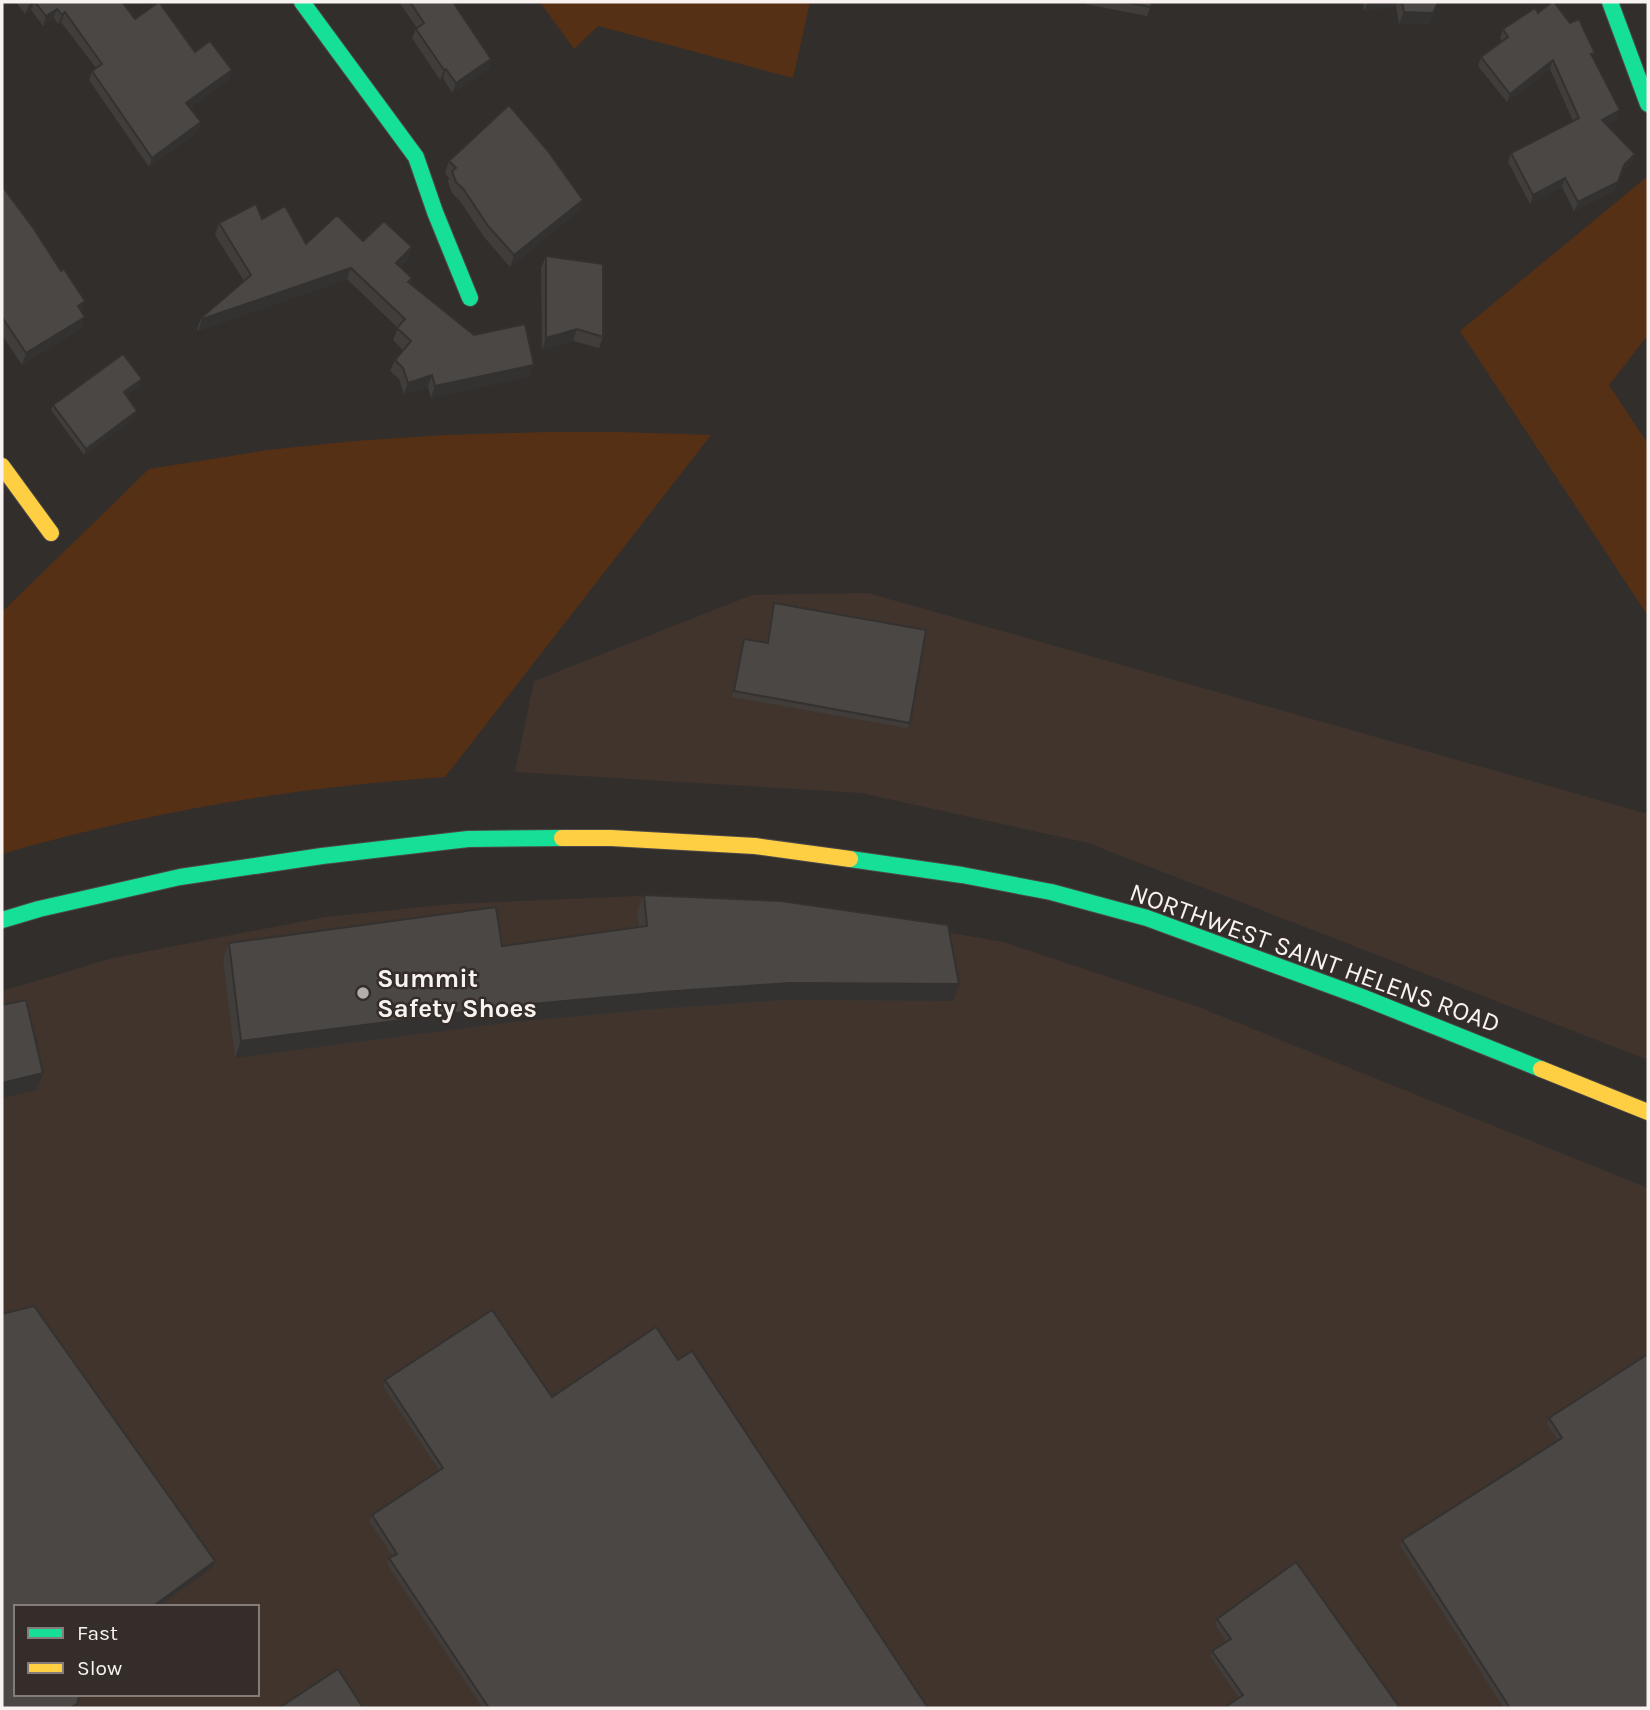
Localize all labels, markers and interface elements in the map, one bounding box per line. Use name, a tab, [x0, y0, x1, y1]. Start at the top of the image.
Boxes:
street label: NORTHWEST SAINT HELENS ROAD	[1126, 876, 1504, 1040]
place label: Summit Safety Shoes	[377, 963, 537, 1024]
marker: Summit Safety Shoes	[355, 985, 371, 1001]
legend	[14, 1605, 259, 1696]
text: Fast	[77, 1621, 118, 1645]
text: Slow	[77, 1656, 122, 1680]

